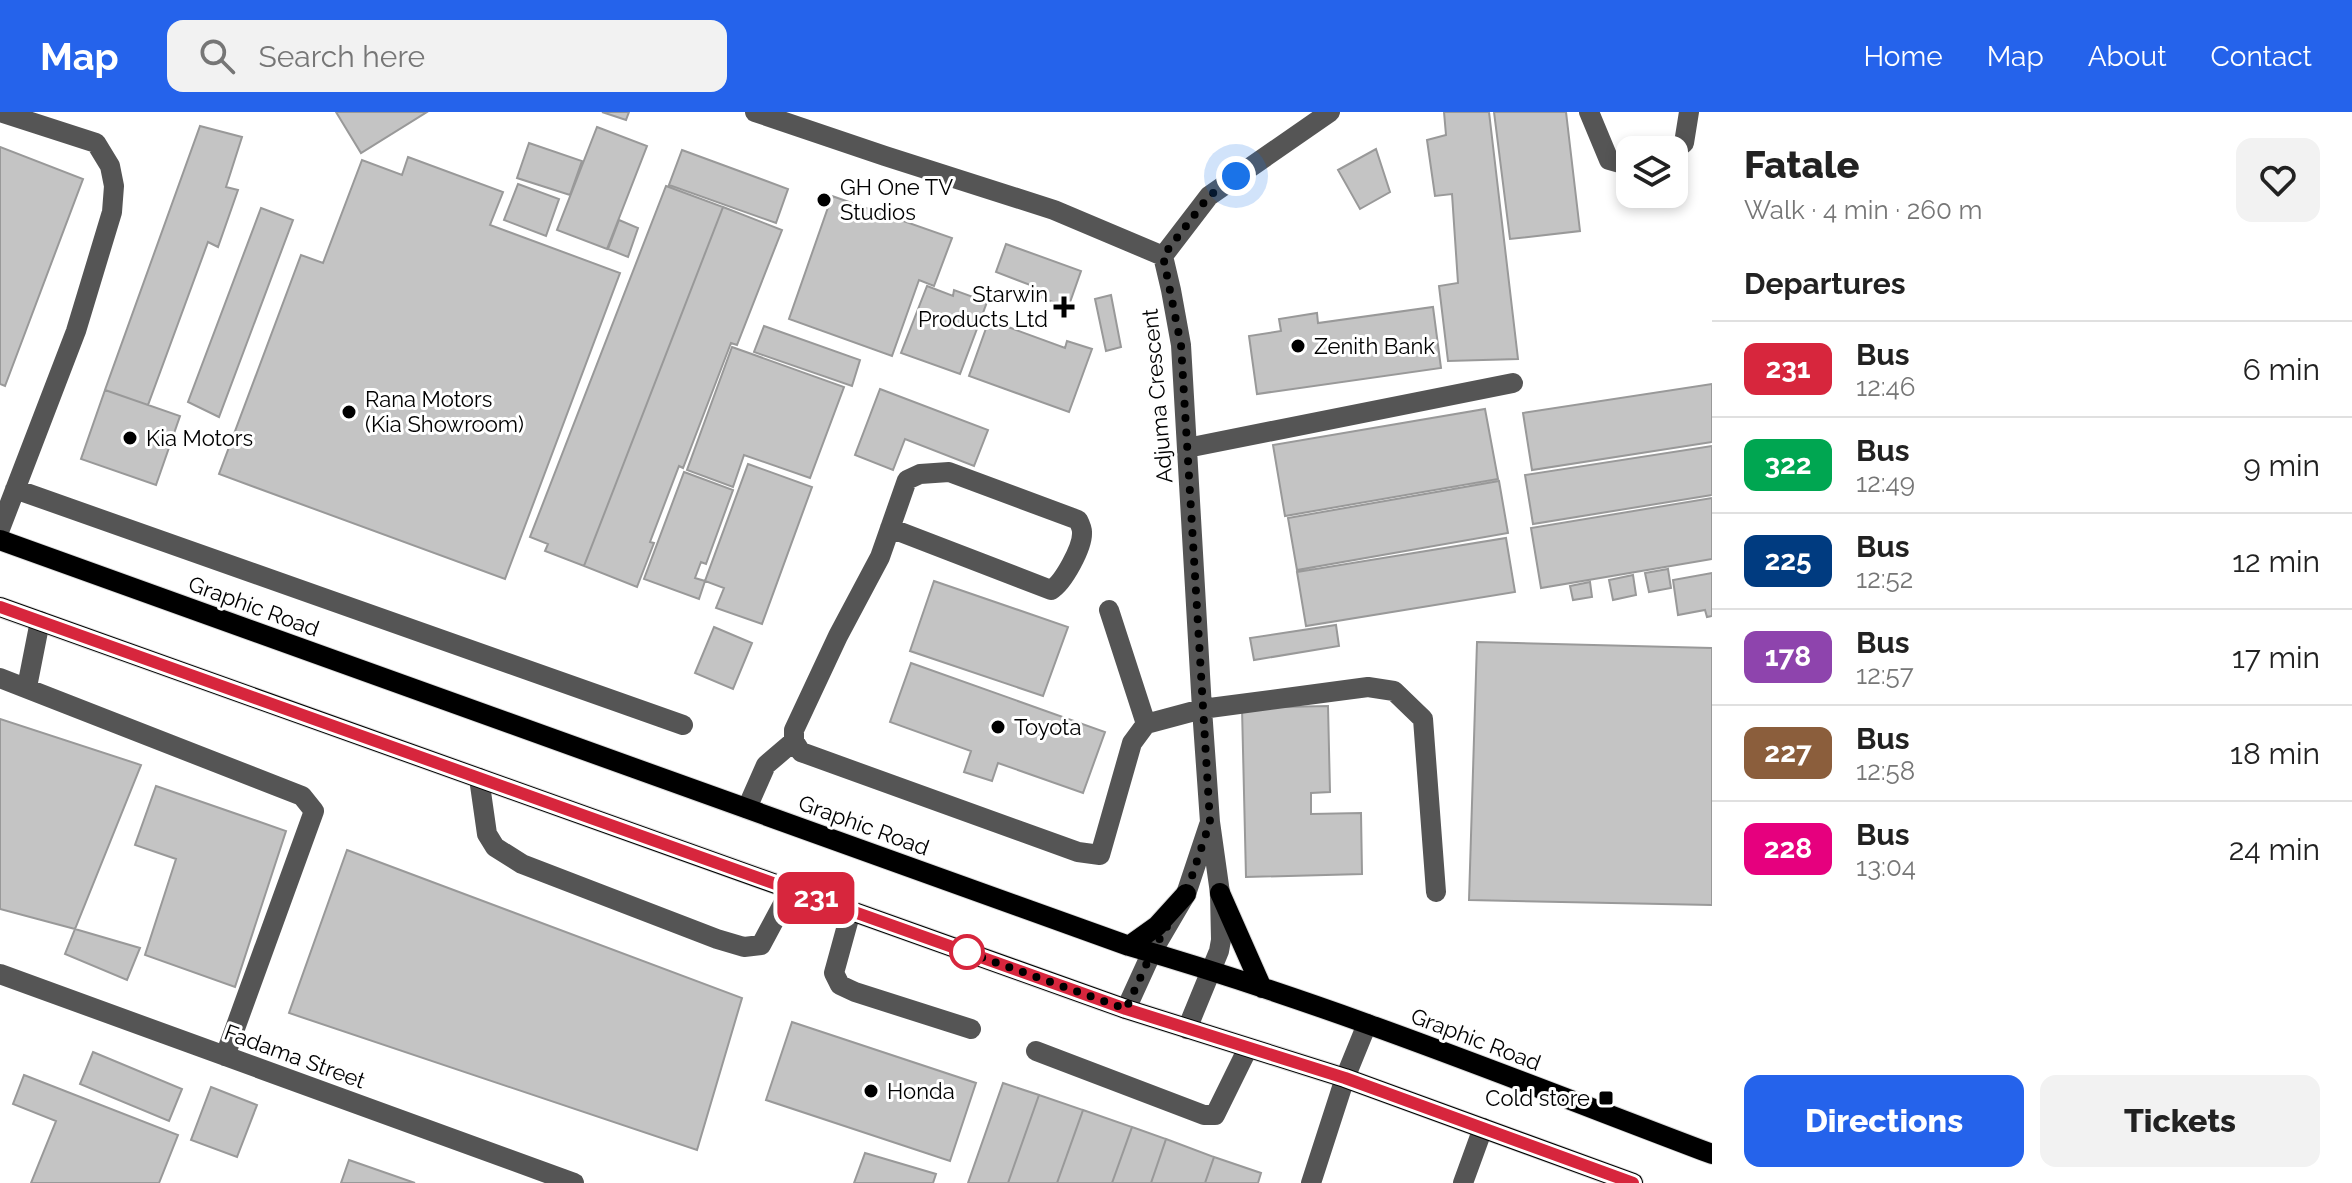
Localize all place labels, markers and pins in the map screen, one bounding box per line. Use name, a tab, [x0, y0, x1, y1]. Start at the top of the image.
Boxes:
place label: GH One TV Studios	[840, 174, 953, 225]
marker: GH One TV Studios	[815, 191, 833, 209]
place label: Starwin Products Ltd	[918, 281, 1048, 332]
marker: Starwin Products Ltd	[1055, 298, 1073, 316]
place label: Zenith Bank	[1314, 333, 1435, 359]
marker: Zenith Bank	[1289, 337, 1307, 355]
place label: Rana Motors (Kia Showroom)	[365, 386, 524, 437]
marker: Rana Motors (Kia Showroom)	[340, 403, 358, 421]
place label: Kia Motors	[146, 425, 253, 451]
marker: Kia Motors	[121, 429, 139, 447]
place label: Toyota	[1014, 714, 1081, 740]
marker: Toyota	[989, 718, 1007, 736]
unlabelled marker	[950, 935, 984, 969]
place label: Honda	[887, 1078, 955, 1104]
marker: Honda	[862, 1082, 880, 1100]
place label: Cold store	[1485, 1085, 1590, 1111]
marker: Cold store	[1597, 1089, 1615, 1107]

